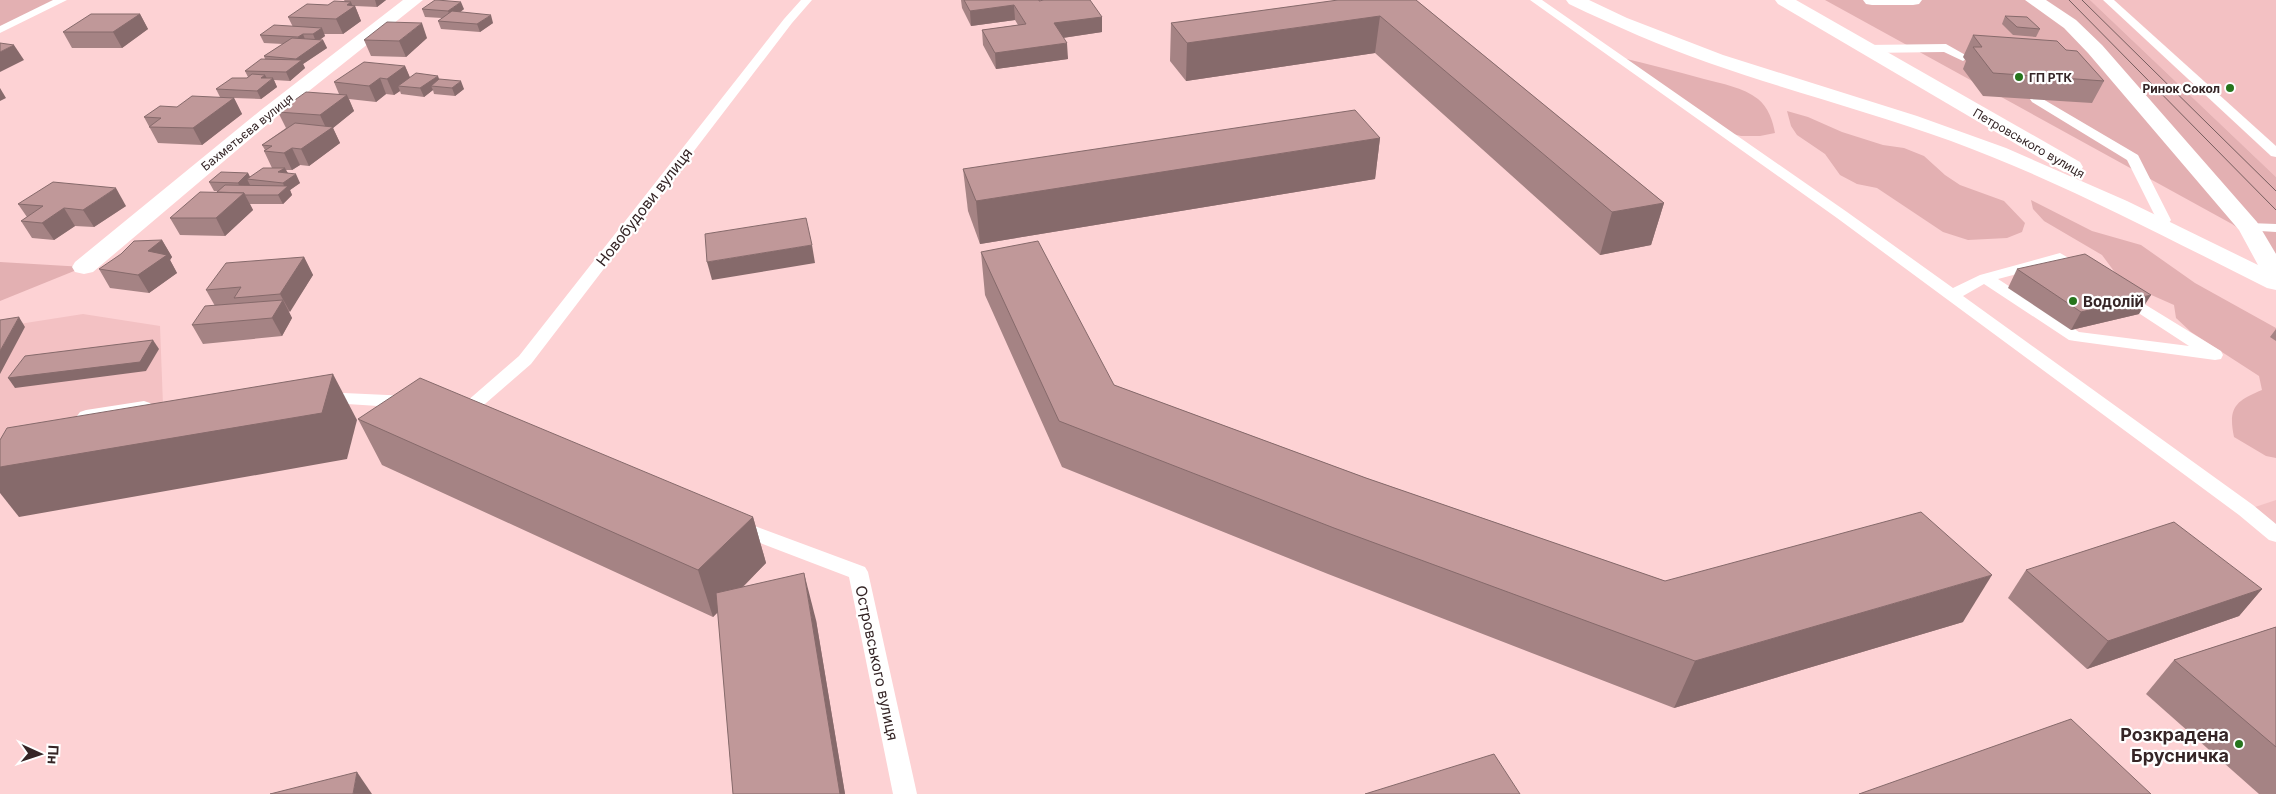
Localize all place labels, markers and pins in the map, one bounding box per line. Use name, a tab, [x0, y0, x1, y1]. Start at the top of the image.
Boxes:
place label: ГП РТК	[2029, 70, 2073, 85]
marker: ГП РТК	[2013, 71, 2025, 83]
place label: Ринок Сокол	[2143, 81, 2220, 96]
marker: Ринок Сокол	[2224, 82, 2236, 94]
place label: Водолій	[2083, 292, 2144, 311]
marker: Водолій	[2067, 295, 2079, 307]
place label: Розкрадена Брусничка	[2120, 724, 2229, 766]
marker: Розкрадена Брусничка	[2233, 738, 2245, 750]

